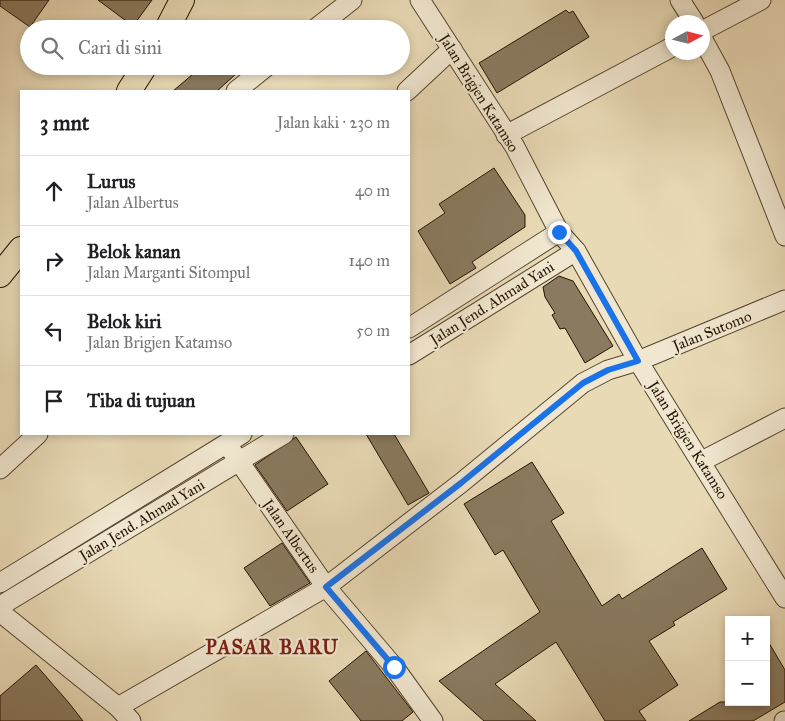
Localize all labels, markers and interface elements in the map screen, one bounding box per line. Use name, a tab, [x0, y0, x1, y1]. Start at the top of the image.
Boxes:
north arrow	[665, 15, 710, 60]
search box	[20, 20, 410, 75]
street label: Jalan Brigjen Katamso	[433, 29, 523, 156]
icon: search	[38, 34, 66, 62]
text: Cari di sini	[78, 36, 162, 59]
text: 3 mnt	[40, 110, 89, 136]
text: Jalan kaki · 230 m	[277, 113, 390, 132]
text: Lurus	[87, 170, 135, 193]
icon: ahead	[40, 177, 68, 205]
text: 40 m	[355, 181, 390, 200]
text: Jalan Albertus	[87, 193, 179, 212]
route end	[548, 221, 571, 244]
text: Belok kanan	[87, 240, 181, 263]
icon: right	[40, 247, 68, 275]
text: 140 m	[349, 251, 390, 270]
street label: Jalan Jend. Ahmad Yani	[425, 257, 558, 350]
text: Jalan Marganti Sitompul	[87, 263, 250, 282]
street label: Jalan Sutomo	[668, 307, 755, 357]
text: Belok kiri	[87, 310, 161, 333]
icon: left	[40, 317, 68, 345]
text: 50 m	[356, 321, 390, 340]
text: Jalan Brigjen Katamso	[87, 333, 232, 352]
street label: Jalan Brigjen Katamso	[642, 376, 732, 503]
icon: arrive	[40, 387, 68, 415]
text: Tiba di tujuan	[87, 389, 195, 412]
street label: Jalan Jend. Ahmad Yani	[74, 475, 208, 566]
street label: Jalan Albertus	[257, 494, 323, 577]
map controls	[725, 616, 770, 706]
button: +	[725, 616, 770, 661]
district label: PASAR BARU	[205, 635, 339, 659]
route start	[383, 656, 406, 679]
button: −	[725, 661, 770, 706]

